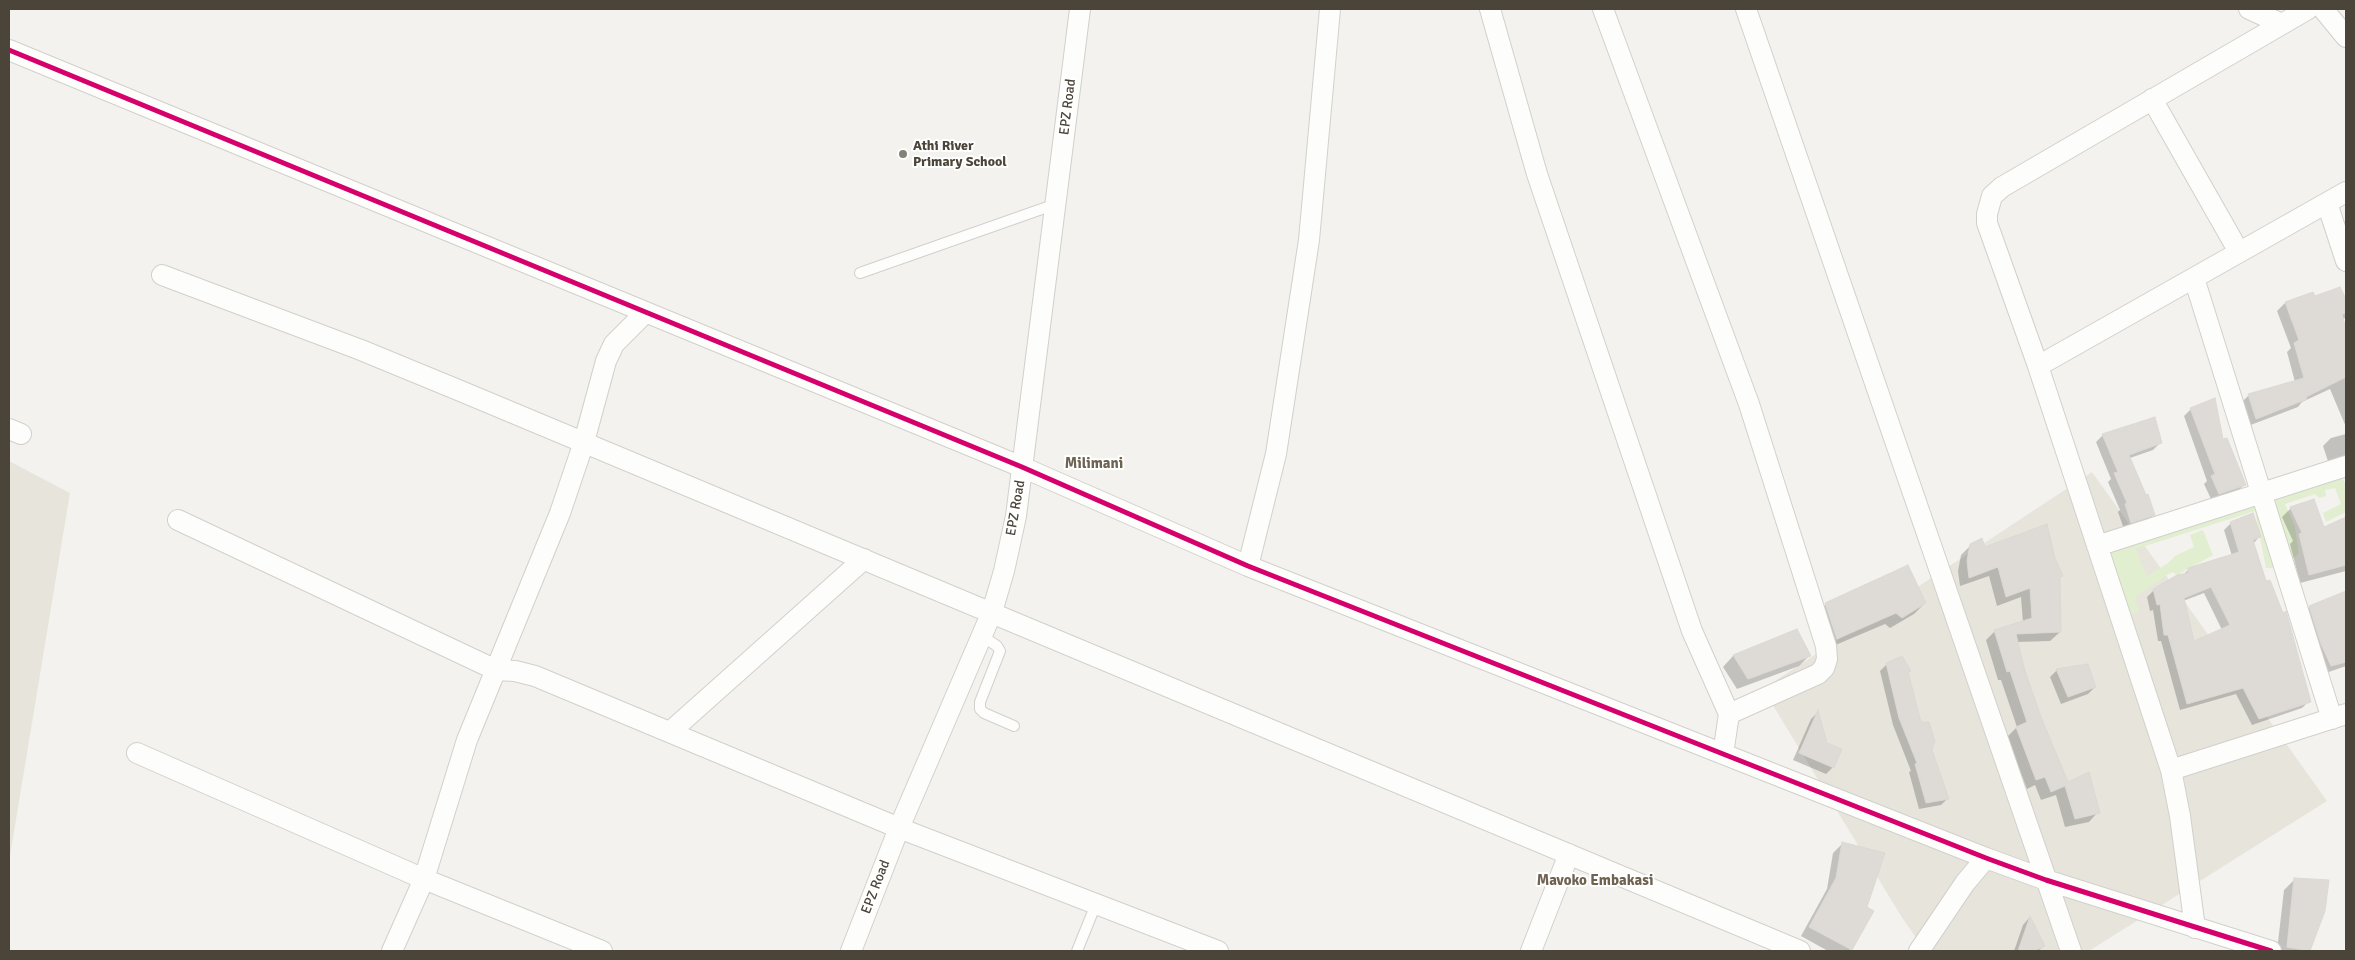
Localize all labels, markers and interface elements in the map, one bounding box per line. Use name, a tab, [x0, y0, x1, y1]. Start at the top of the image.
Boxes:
street label: EPZ Road	[1056, 78, 1080, 136]
place label: Athi River Primary School	[913, 138, 1007, 170]
marker: Athi River Primary School	[897, 148, 909, 160]
district label: Milimani	[1065, 455, 1123, 473]
street label: EPZ Road	[1003, 479, 1029, 537]
street label: EPZ Road	[858, 858, 894, 916]
district label: Mavoko Embakasi	[1537, 872, 1653, 890]

